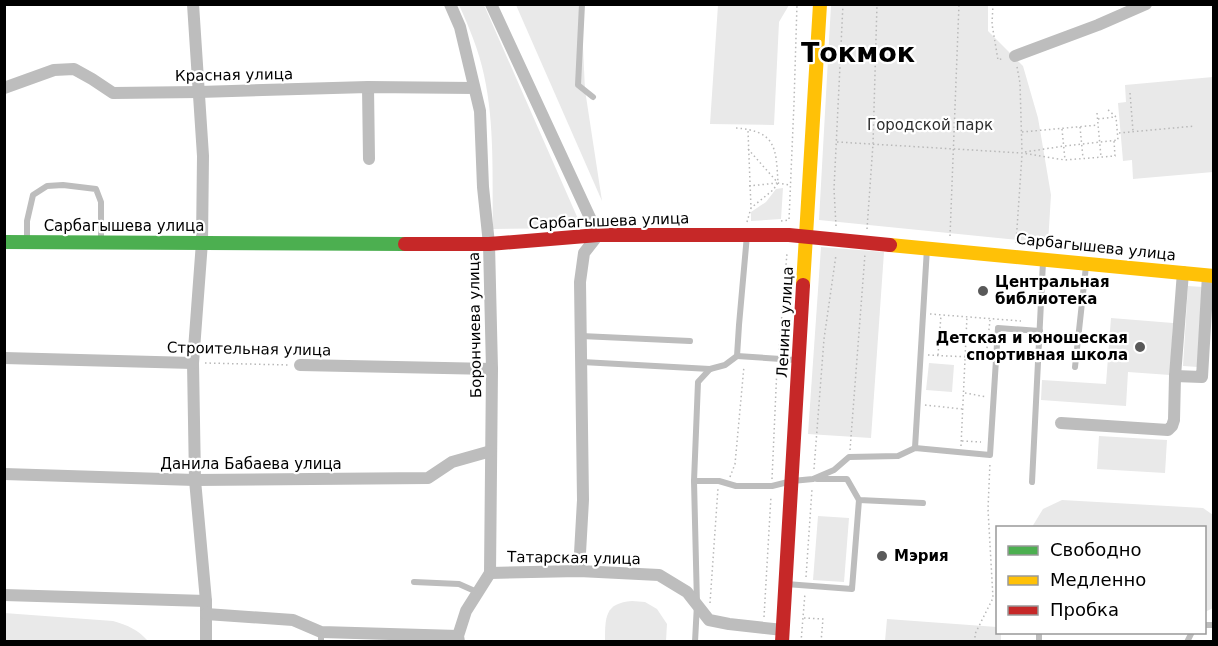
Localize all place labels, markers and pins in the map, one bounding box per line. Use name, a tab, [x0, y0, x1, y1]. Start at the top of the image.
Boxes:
place label: Центральная библиотека	[995, 273, 1110, 308]
marker: Центральная библиотека	[976, 284, 990, 298]
place label: Детская и юношеская спортивная школа	[936, 329, 1128, 364]
marker: Детская и юношеская спортивная школа	[1133, 340, 1147, 354]
place label: Мэрия	[894, 547, 949, 565]
marker: Мэрия	[875, 549, 889, 563]

